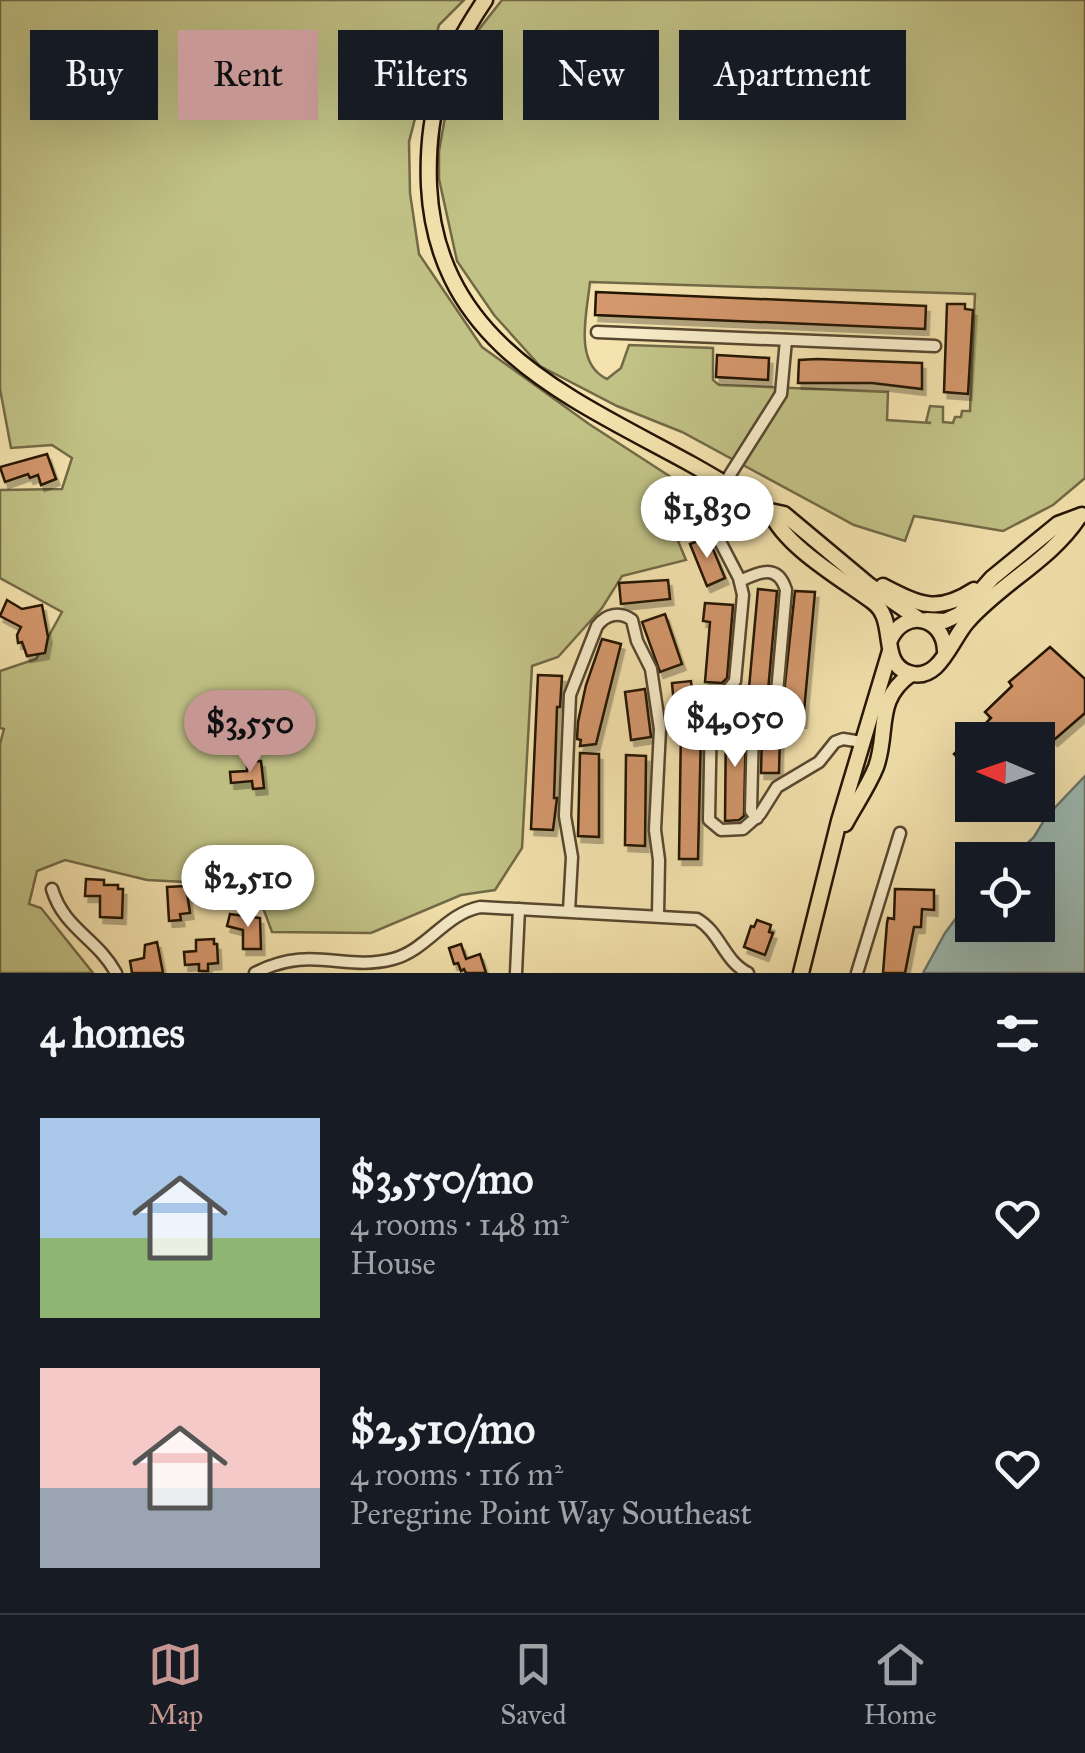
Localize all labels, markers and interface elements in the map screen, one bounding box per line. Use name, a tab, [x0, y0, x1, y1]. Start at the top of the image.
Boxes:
chip: Buy	[30, 30, 158, 120]
chip: Rent	[178, 30, 318, 120]
chip: Filters	[338, 30, 503, 120]
chip: New	[523, 30, 659, 120]
chip: Apartment	[679, 30, 906, 120]
pin: $1,830	[626, 476, 788, 561]
text: $1,830	[663, 489, 751, 528]
pin: $4,050	[654, 685, 816, 770]
pin: $3,550	[169, 690, 331, 775]
text: $4,050	[686, 698, 784, 737]
text: $3,550	[206, 703, 294, 742]
north arrow	[955, 722, 1055, 822]
map controls	[955, 722, 1055, 942]
button: locate	[955, 842, 1055, 942]
pin: $2,510	[167, 845, 329, 930]
text: $2,510	[203, 858, 293, 897]
icon: filters	[990, 1006, 1045, 1061]
text: 4 homes	[40, 1007, 185, 1059]
text: $3,550/mo	[350, 1153, 534, 1205]
icon: home	[120, 1158, 240, 1278]
icon: heart	[990, 1191, 1045, 1246]
text: 4 rooms · 148 m²	[350, 1205, 569, 1244]
text: House	[350, 1244, 436, 1283]
text: $2,510/mo	[350, 1403, 535, 1455]
icon: home	[120, 1408, 240, 1528]
icon: heart	[990, 1441, 1045, 1496]
text: 4 rooms · 116 m²	[350, 1455, 563, 1494]
text: Peregrine Point Way Southeast	[350, 1494, 752, 1533]
tab: Map	[148, 1637, 203, 1732]
tab: Saved	[500, 1637, 567, 1732]
tab: Home	[863, 1637, 937, 1732]

